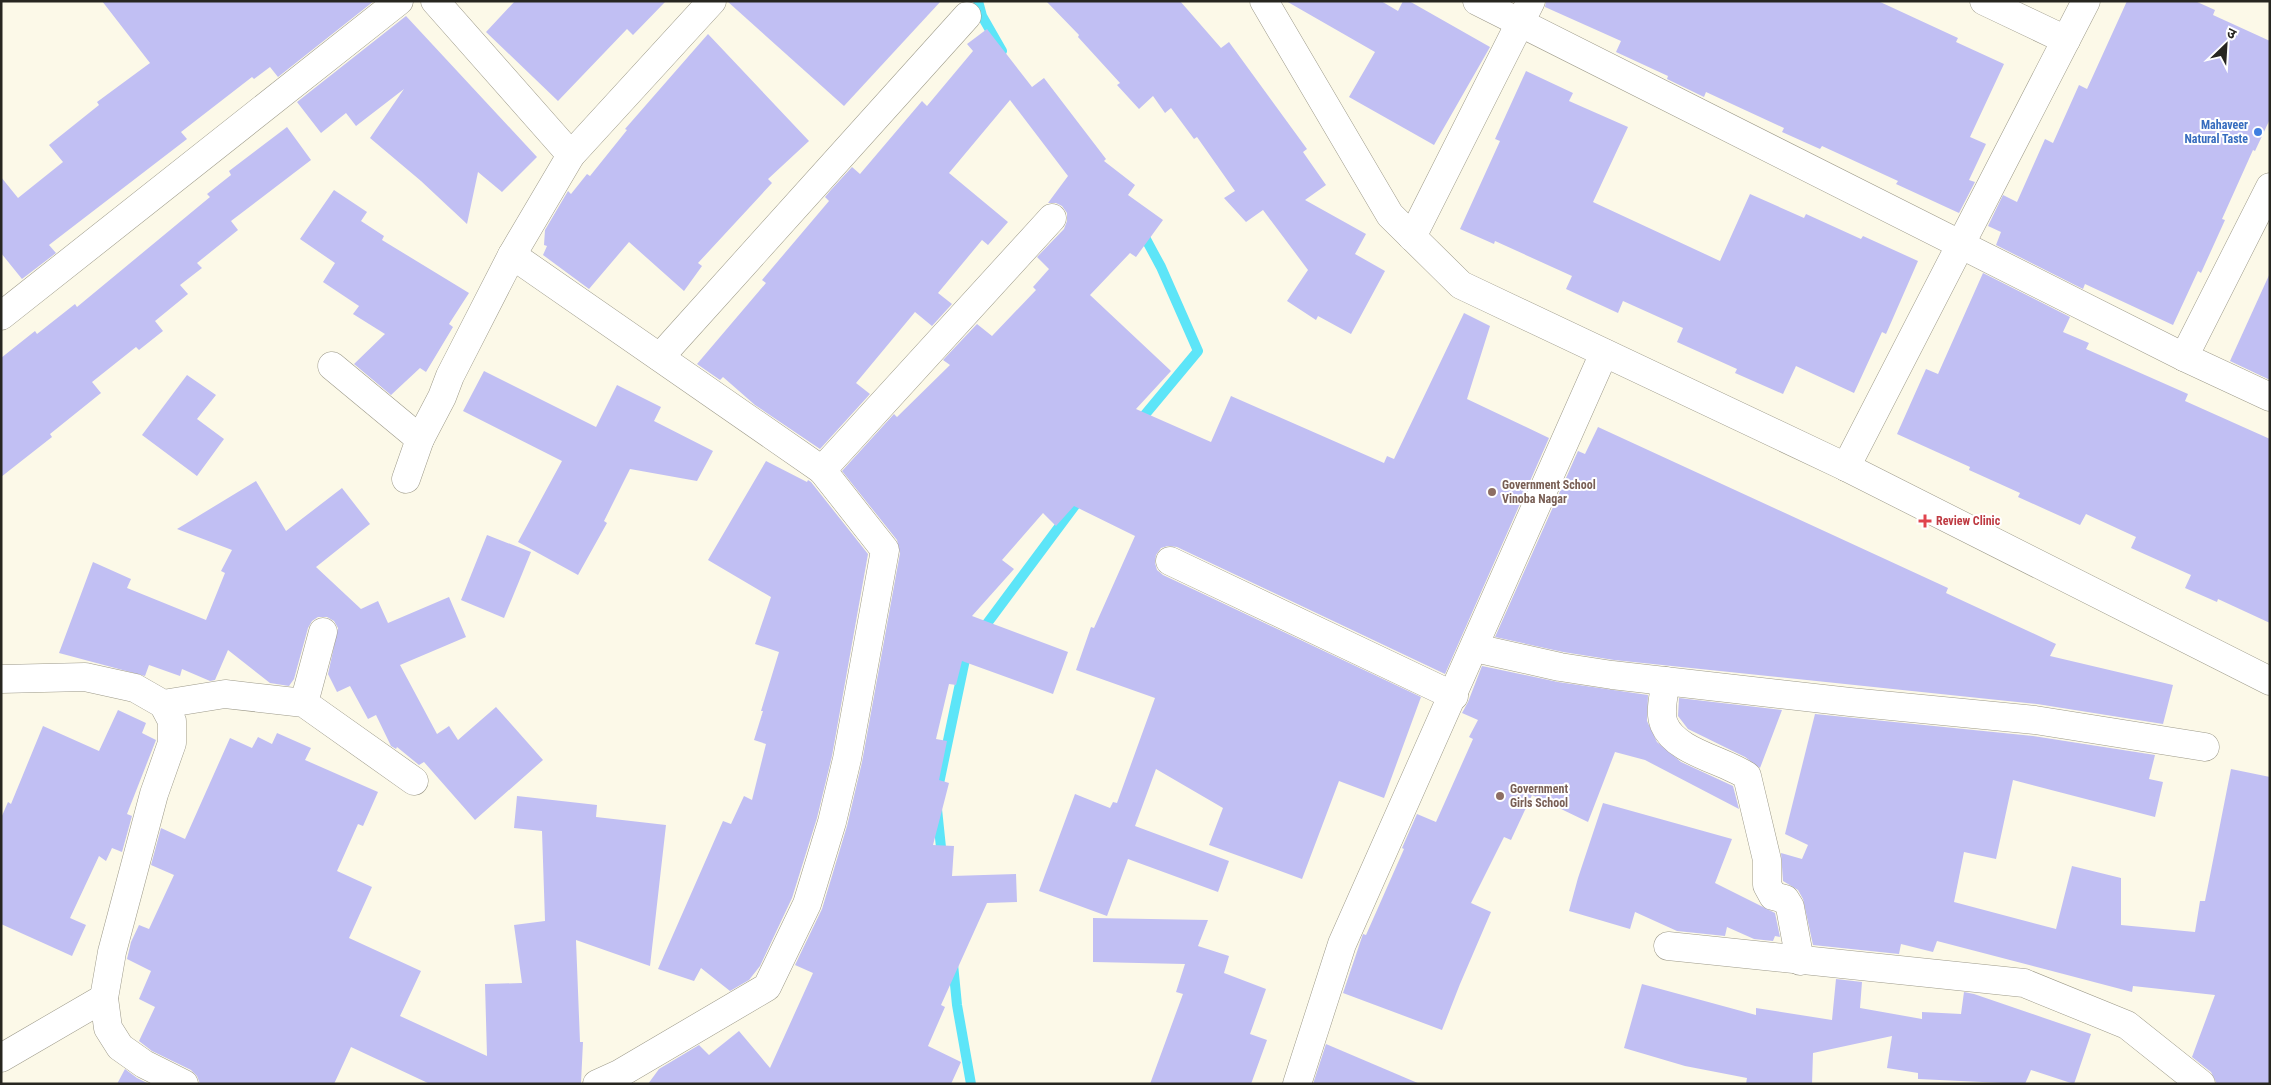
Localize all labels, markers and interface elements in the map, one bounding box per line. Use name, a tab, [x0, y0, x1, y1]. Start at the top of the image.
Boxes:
north arrow	[2201, 20, 2251, 70]
text: उ	[2224, 24, 2239, 43]
place label: Mahaveer Natural Taste	[2184, 118, 2248, 146]
marker: Mahaveer Natural Taste	[2252, 126, 2264, 138]
place label: Government School Vinoba Nagar	[1502, 478, 1596, 506]
marker: Government School Vinoba Nagar	[1486, 486, 1498, 498]
marker: Review Clinic	[1918, 514, 1932, 528]
place label: Review Clinic	[1936, 514, 2001, 528]
place label: Government Girls School	[1510, 782, 1568, 810]
marker: Government Girls School	[1494, 790, 1506, 802]

